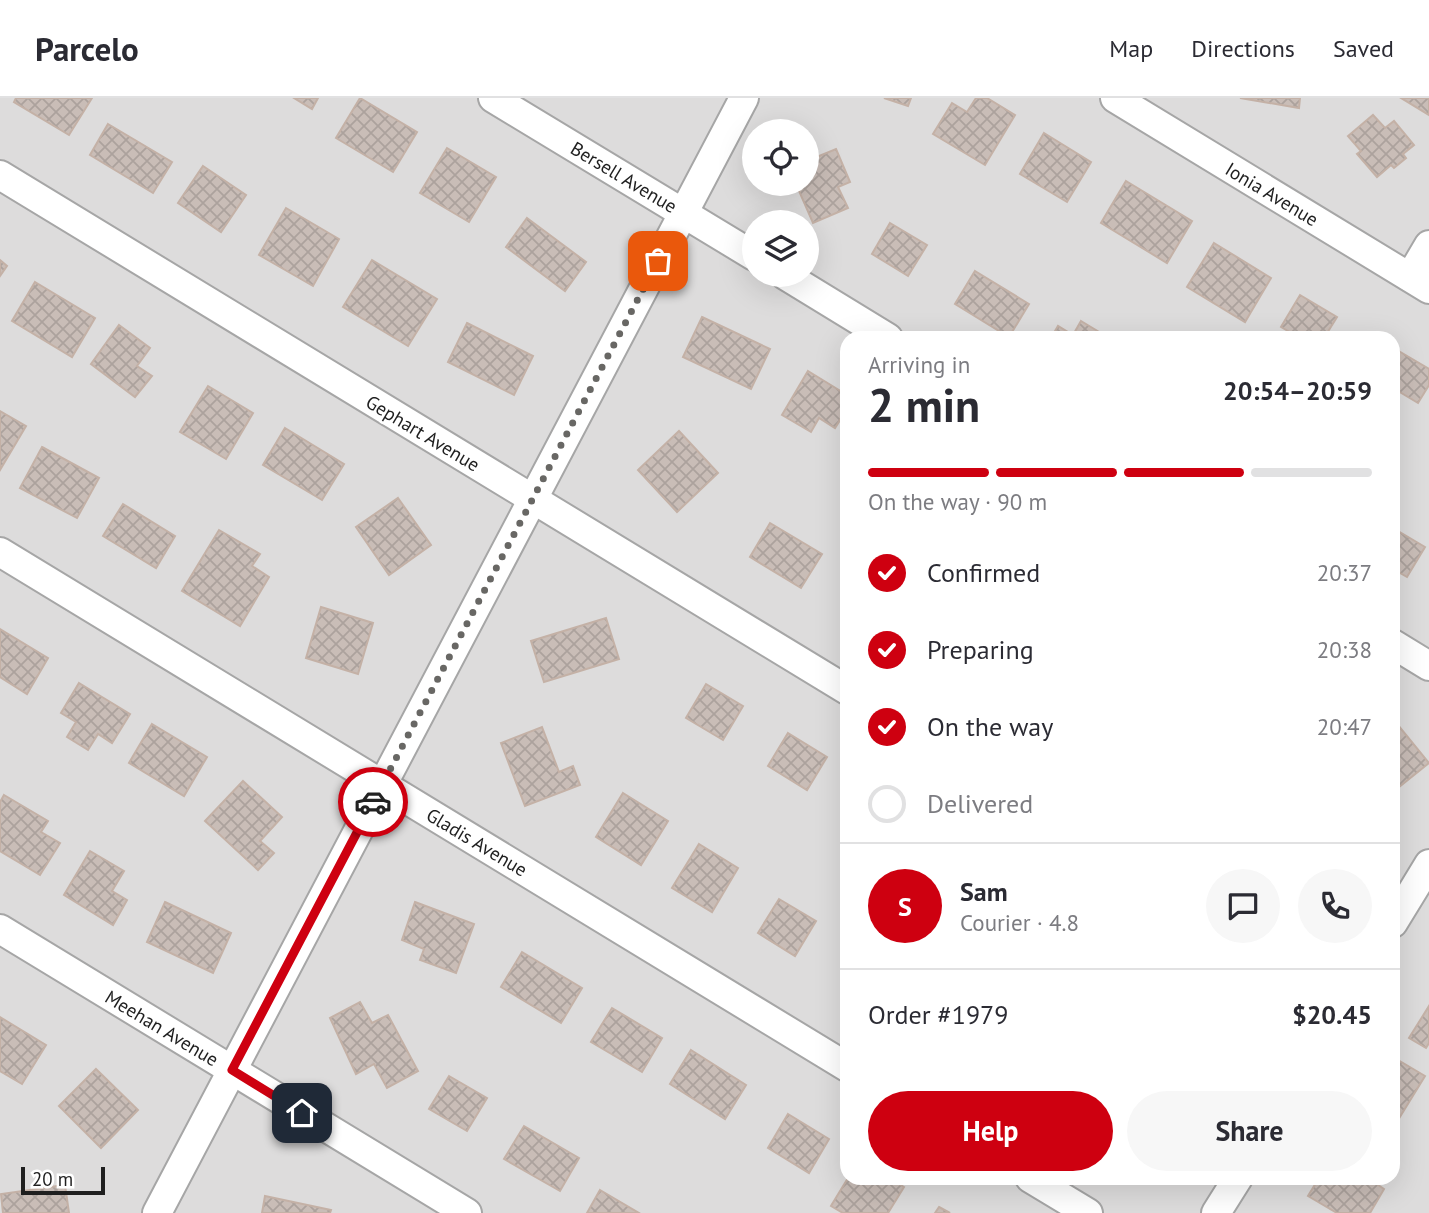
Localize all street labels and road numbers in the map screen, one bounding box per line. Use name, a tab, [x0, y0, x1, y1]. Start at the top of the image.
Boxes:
street label: Bersell Avenue	[566, 136, 682, 218]
street label: Ionia Avenue	[1221, 157, 1323, 231]
street label: Gephart Avenue	[362, 390, 484, 476]
street label: Gladis Avenue	[422, 802, 532, 882]
street label: Meehan Avenue	[101, 985, 223, 1071]

